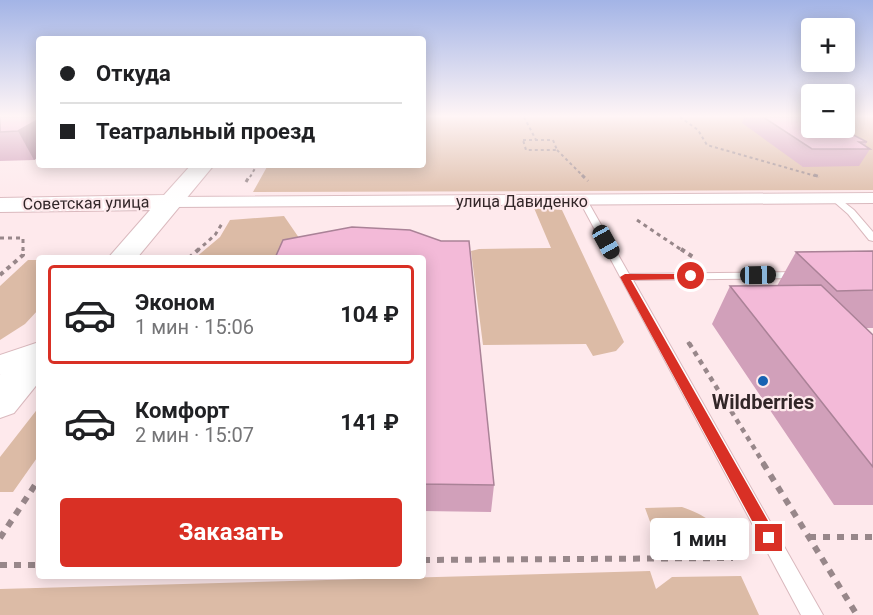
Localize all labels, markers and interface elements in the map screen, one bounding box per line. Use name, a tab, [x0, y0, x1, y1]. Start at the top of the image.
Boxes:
map controls	[801, 18, 855, 138]
button: +	[801, 18, 855, 72]
text: Откуда	[96, 61, 171, 86]
button: −	[801, 84, 855, 138]
text: Театральный проезд	[96, 119, 315, 144]
street label: Советская улица	[23, 192, 149, 214]
street label: улица Давиденко	[456, 192, 588, 211]
car	[589, 222, 623, 262]
route start	[677, 262, 704, 289]
car	[740, 266, 776, 284]
icon: car	[63, 288, 117, 342]
text: Эконом	[135, 290, 215, 315]
text: 104 ₽	[340, 302, 399, 327]
text: 1 мин · 15:06	[135, 315, 254, 339]
marker: Wildberries	[756, 374, 770, 388]
place label: Wildberries	[712, 390, 814, 414]
icon: car	[63, 396, 117, 450]
text: Комфорт	[135, 398, 230, 423]
text: 141 ₽	[340, 410, 399, 435]
text: 2 мин · 15:07	[135, 423, 254, 447]
button: Заказать	[60, 498, 402, 567]
callout: 1 мин	[649, 517, 748, 559]
route end	[755, 524, 782, 551]
text: 1 мин	[672, 527, 727, 551]

